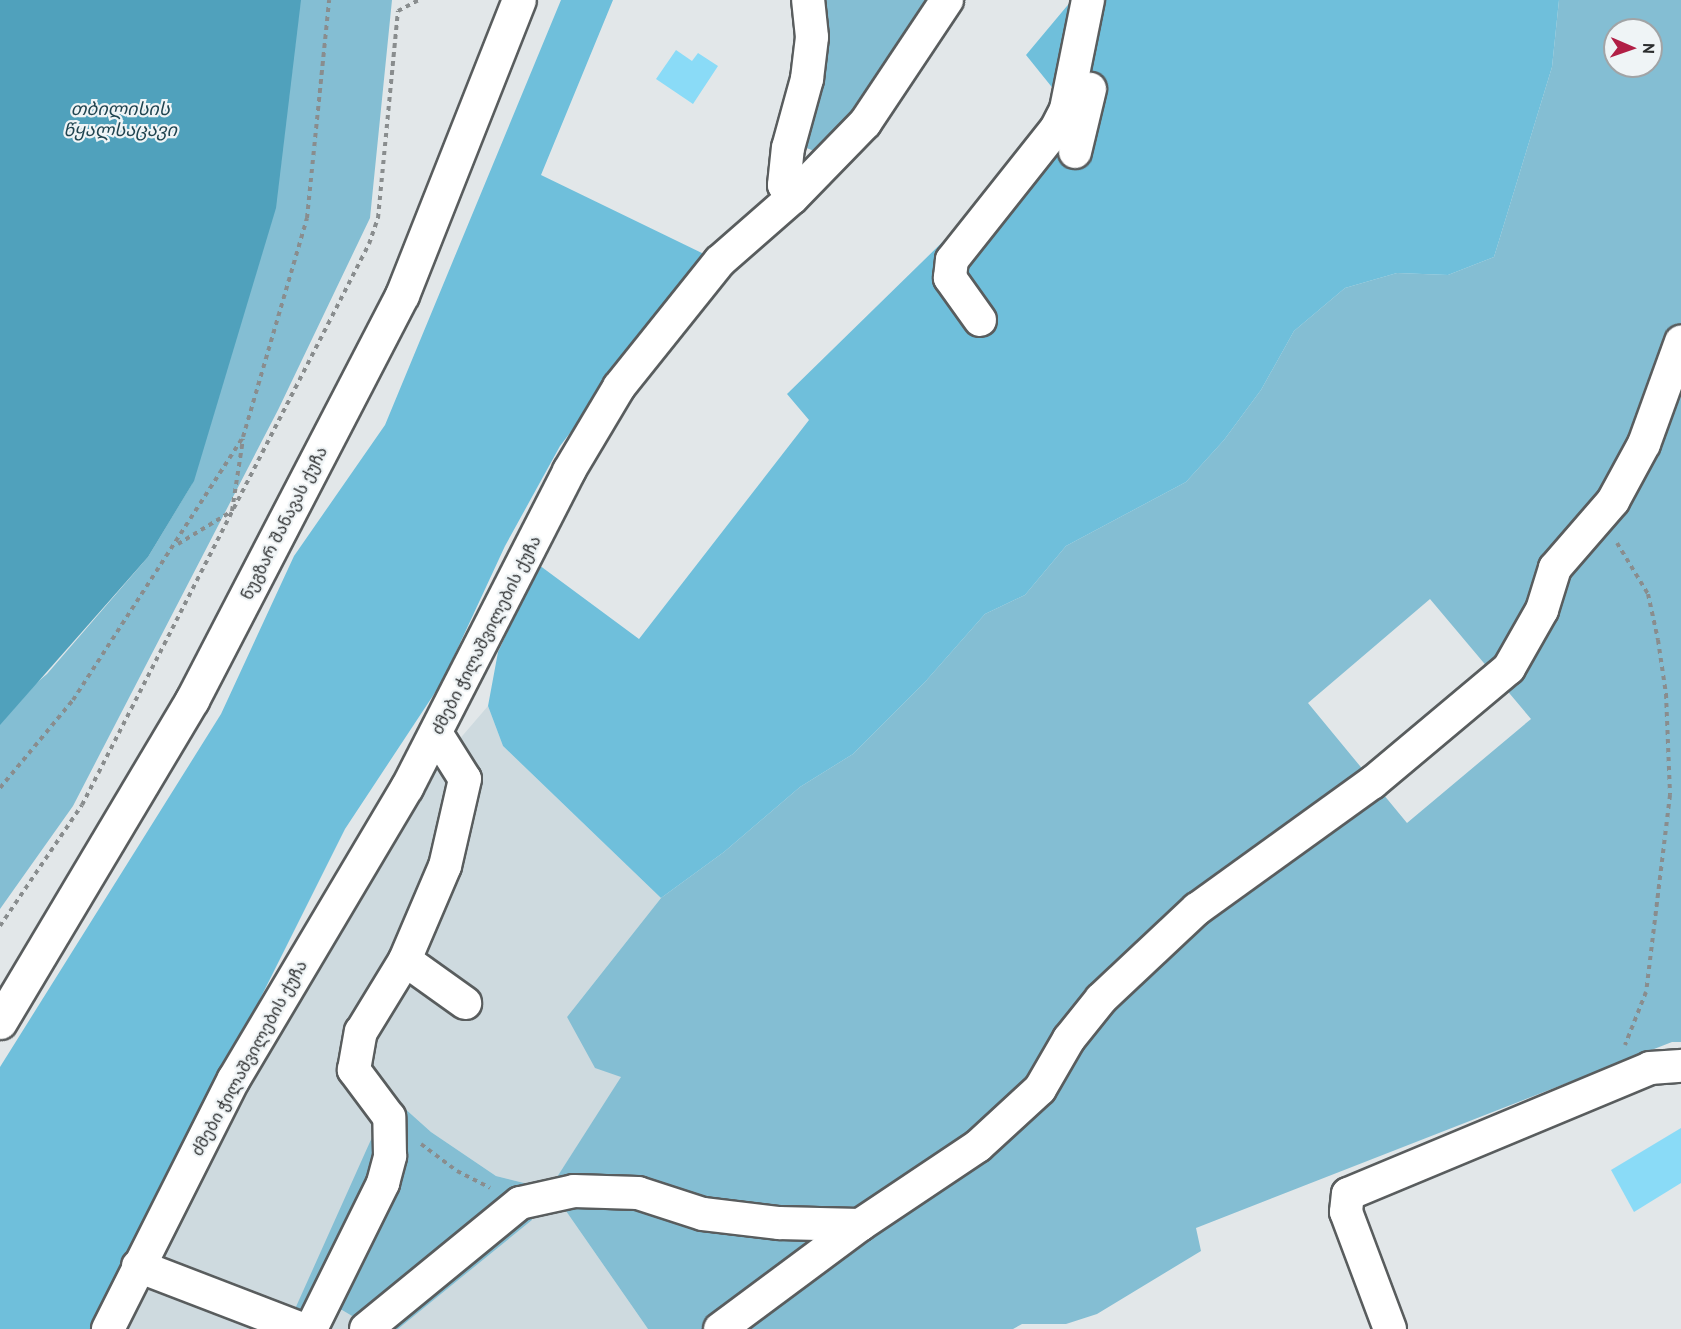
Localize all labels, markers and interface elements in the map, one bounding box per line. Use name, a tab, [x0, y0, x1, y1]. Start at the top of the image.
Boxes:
north arrow	[1603, 18, 1663, 78]
text: N	[1639, 43, 1659, 54]
water label: თბილისის წყალსაცავი	[63, 99, 177, 142]
street label: ნუგზარ შანავას ქუჩა	[237, 443, 331, 603]
street label: ძმები ჭილაშვილების ქუჩა	[427, 532, 545, 738]
street label: ძმები ჭილაშვილების ქუჩა	[187, 957, 311, 1159]

